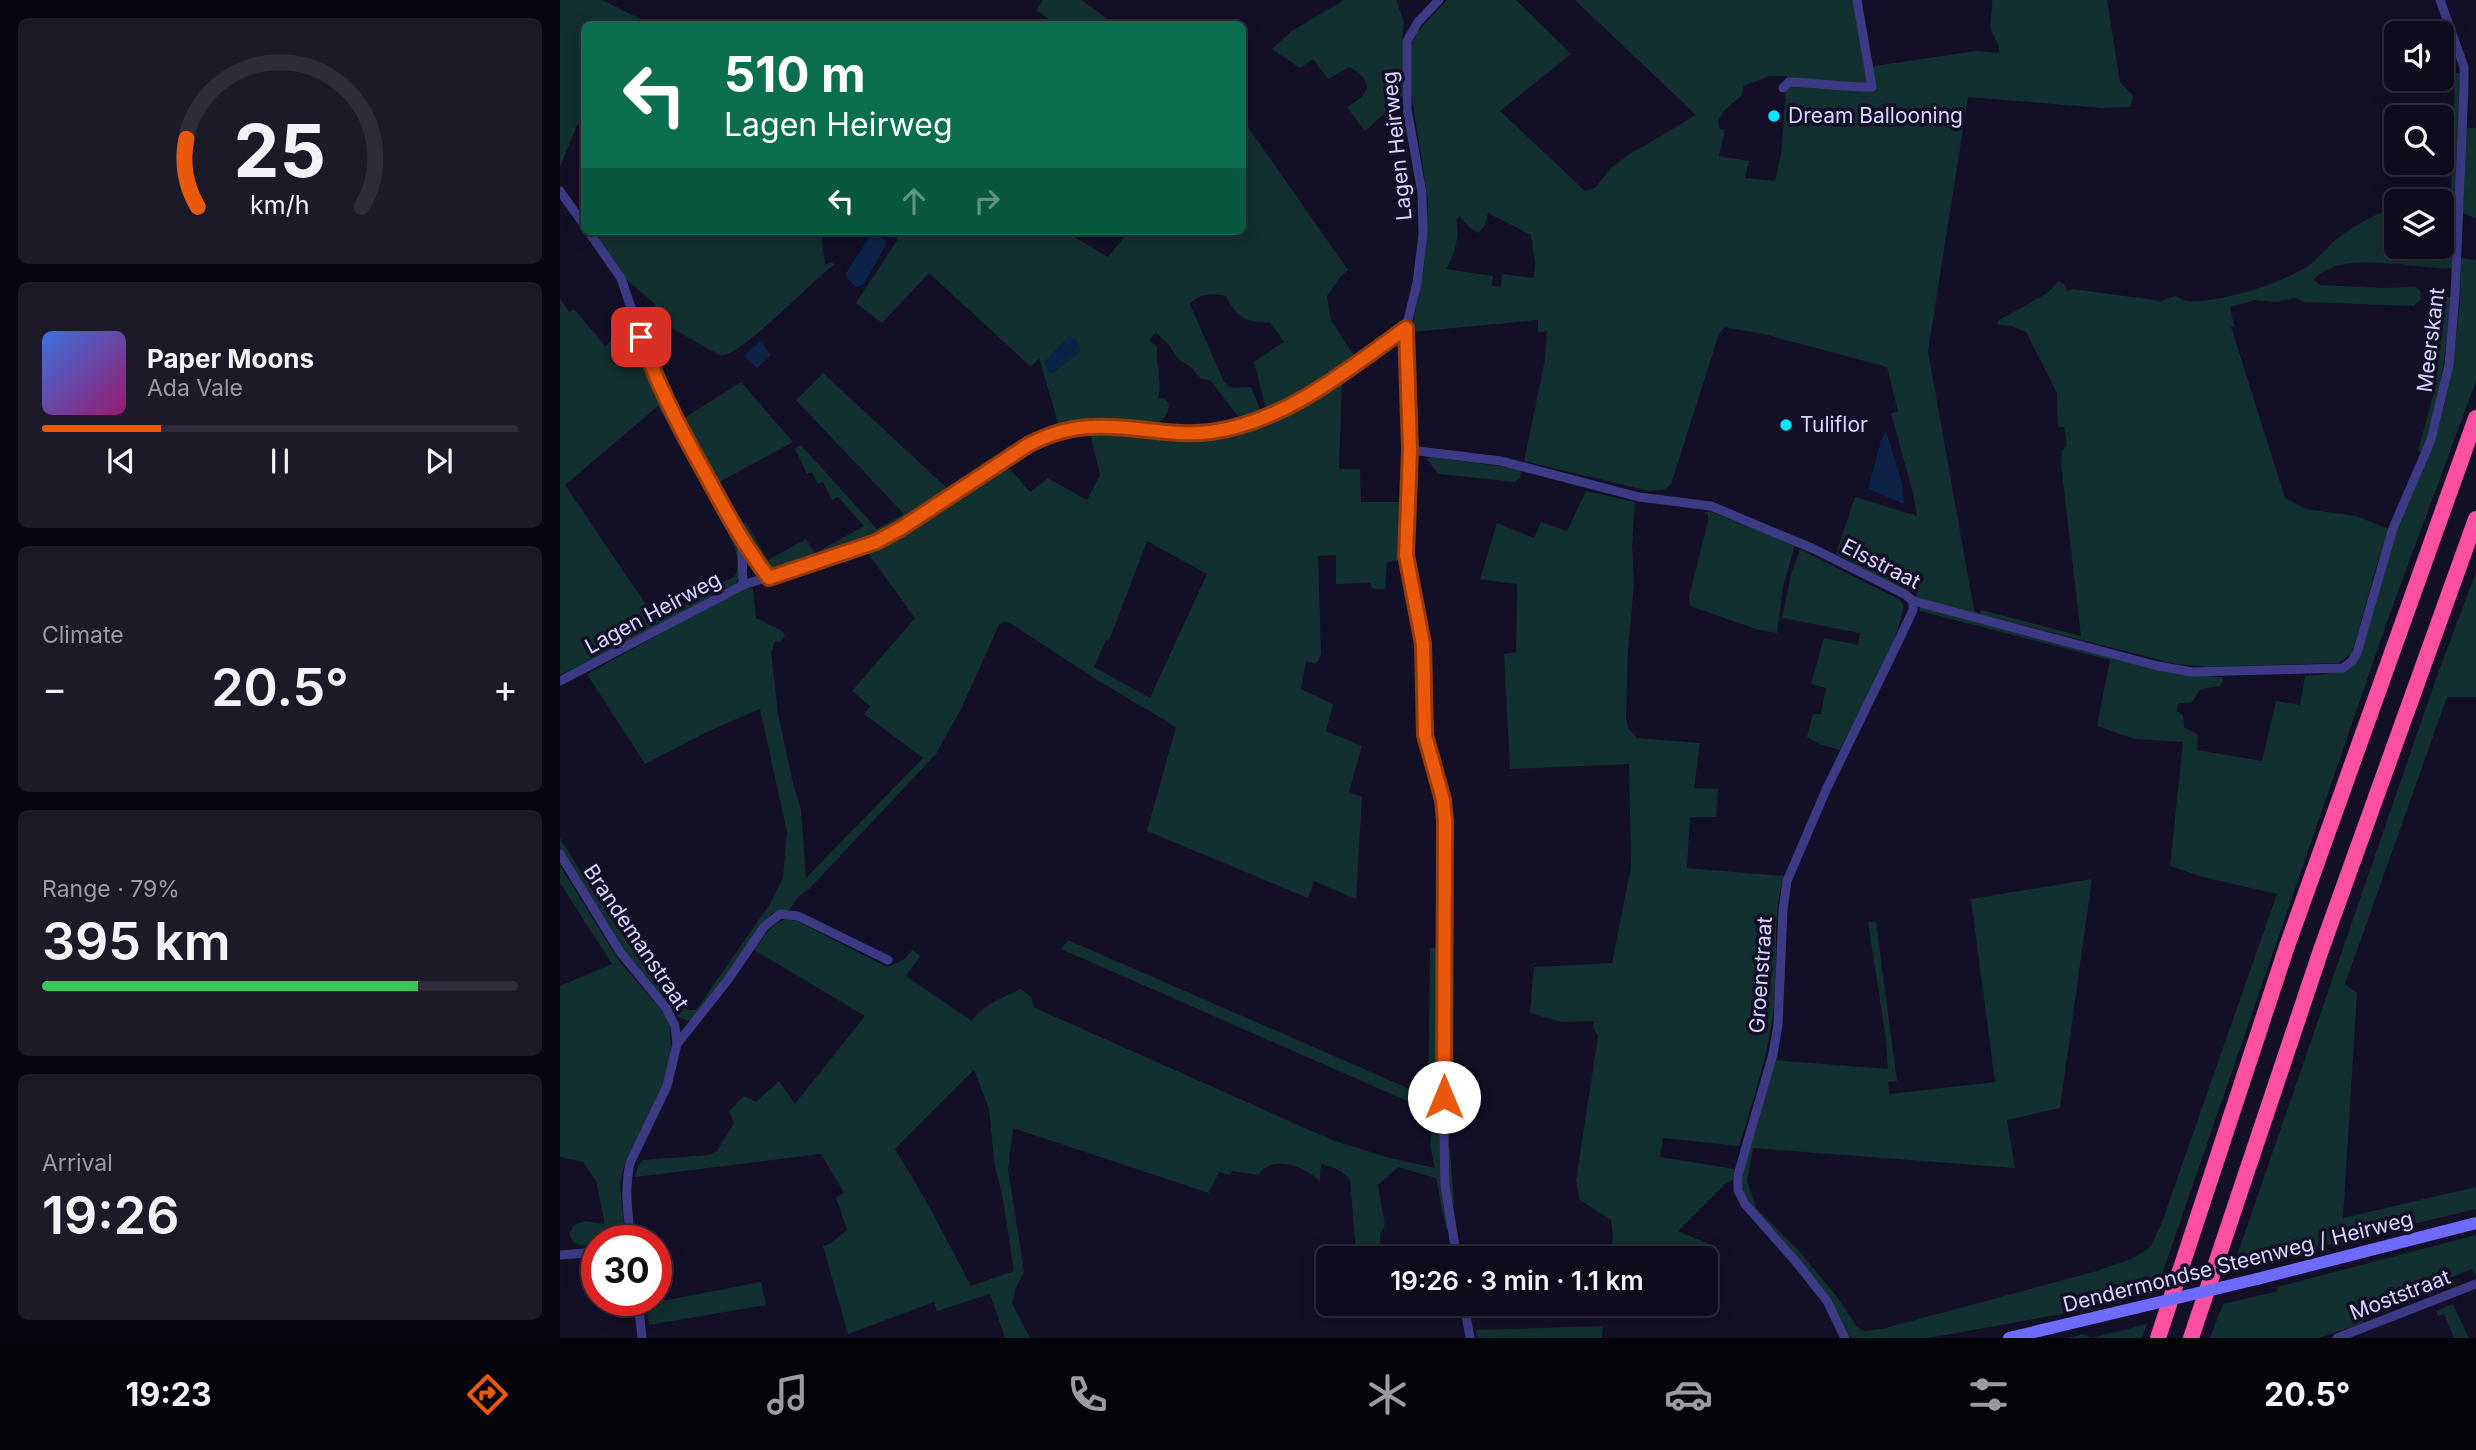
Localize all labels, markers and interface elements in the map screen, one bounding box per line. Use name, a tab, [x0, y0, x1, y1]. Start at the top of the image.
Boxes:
map controls	[2384, 21, 2454, 259]
button: sound	[2384, 21, 2454, 91]
text: 510 m	[724, 45, 866, 104]
icon: left	[609, 49, 700, 140]
street label: Lagen Heirweg	[1376, 70, 1417, 222]
place label: Dream Ballooning	[1788, 103, 1963, 128]
text: Lagen Heirweg	[724, 105, 953, 144]
button: search	[2384, 105, 2454, 175]
text: 25	[234, 106, 326, 195]
marker: Dream Ballooning	[1766, 108, 1782, 124]
icon: left	[822, 182, 860, 220]
icon: ahead	[895, 182, 933, 220]
icon: right	[968, 182, 1006, 220]
button: layers	[2384, 189, 2454, 259]
text: km/h	[250, 190, 310, 220]
street label: Meerskant	[2412, 286, 2449, 394]
pin	[611, 307, 671, 367]
icon: arrive	[622, 318, 660, 356]
text: Paper Moons	[147, 343, 314, 374]
text: Ada Vale	[147, 374, 243, 402]
place label: Tuliflor	[1800, 412, 1868, 437]
marker: Tuliflor	[1778, 417, 1794, 433]
icon: previous	[102, 442, 140, 480]
icon: pause	[261, 442, 299, 480]
icon: next	[420, 442, 458, 480]
street label: Elsstraat	[1838, 533, 1925, 594]
street label: Lagen Heirweg	[581, 566, 725, 659]
text: Climate	[42, 621, 124, 649]
text: 20.5°	[211, 656, 349, 719]
text: −	[42, 665, 67, 711]
text: +	[493, 665, 518, 711]
street label: Brandemanstraat	[579, 859, 694, 1014]
text: Range · 79%	[42, 875, 180, 903]
text: 395 km	[42, 910, 231, 973]
street label: Groenstraat	[1744, 916, 1777, 1034]
position arrow	[1407, 1060, 1481, 1134]
text: Arrival	[42, 1149, 113, 1177]
text: 19:26	[42, 1184, 180, 1247]
street label: Dendermondse Steenweg / Heirweg	[2060, 1206, 2416, 1317]
speed limit sign: 30	[581, 1225, 672, 1316]
street label: Moststraat	[2346, 1264, 2454, 1325]
text: 19:26 · 3 min · 1.1 km	[1390, 1265, 1644, 1296]
icon: directions	[463, 1370, 512, 1419]
icon: music	[763, 1370, 812, 1419]
icon: phone	[1063, 1370, 1112, 1419]
icon: climate	[1363, 1370, 1412, 1419]
icon: car	[1664, 1370, 1713, 1419]
icon: filters	[1964, 1370, 2013, 1419]
text: 19:23	[126, 1375, 212, 1414]
text: 20.5°	[2264, 1375, 2350, 1414]

